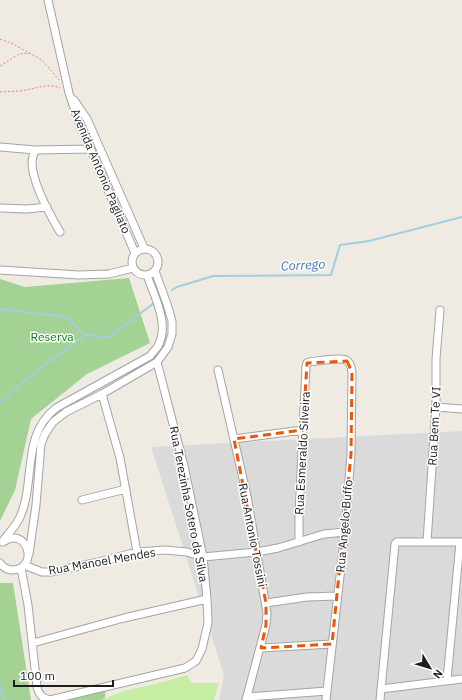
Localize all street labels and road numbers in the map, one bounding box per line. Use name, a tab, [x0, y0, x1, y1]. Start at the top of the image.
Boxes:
street label: Avenida Antonio Pagliato	[68, 106, 134, 236]
street label: Rua Bem Te VI	[424, 386, 444, 466]
street label: Rua Esmeraldo Silveira	[291, 390, 313, 515]
street label: Rua Terezinha Sotero da Silva	[167, 425, 212, 584]
street label: Rua Angelo Buffo	[332, 479, 356, 573]
street label: Rua Antonio Tossini	[236, 482, 270, 588]
street label: Rua Manoel Mendes	[47, 544, 157, 578]

